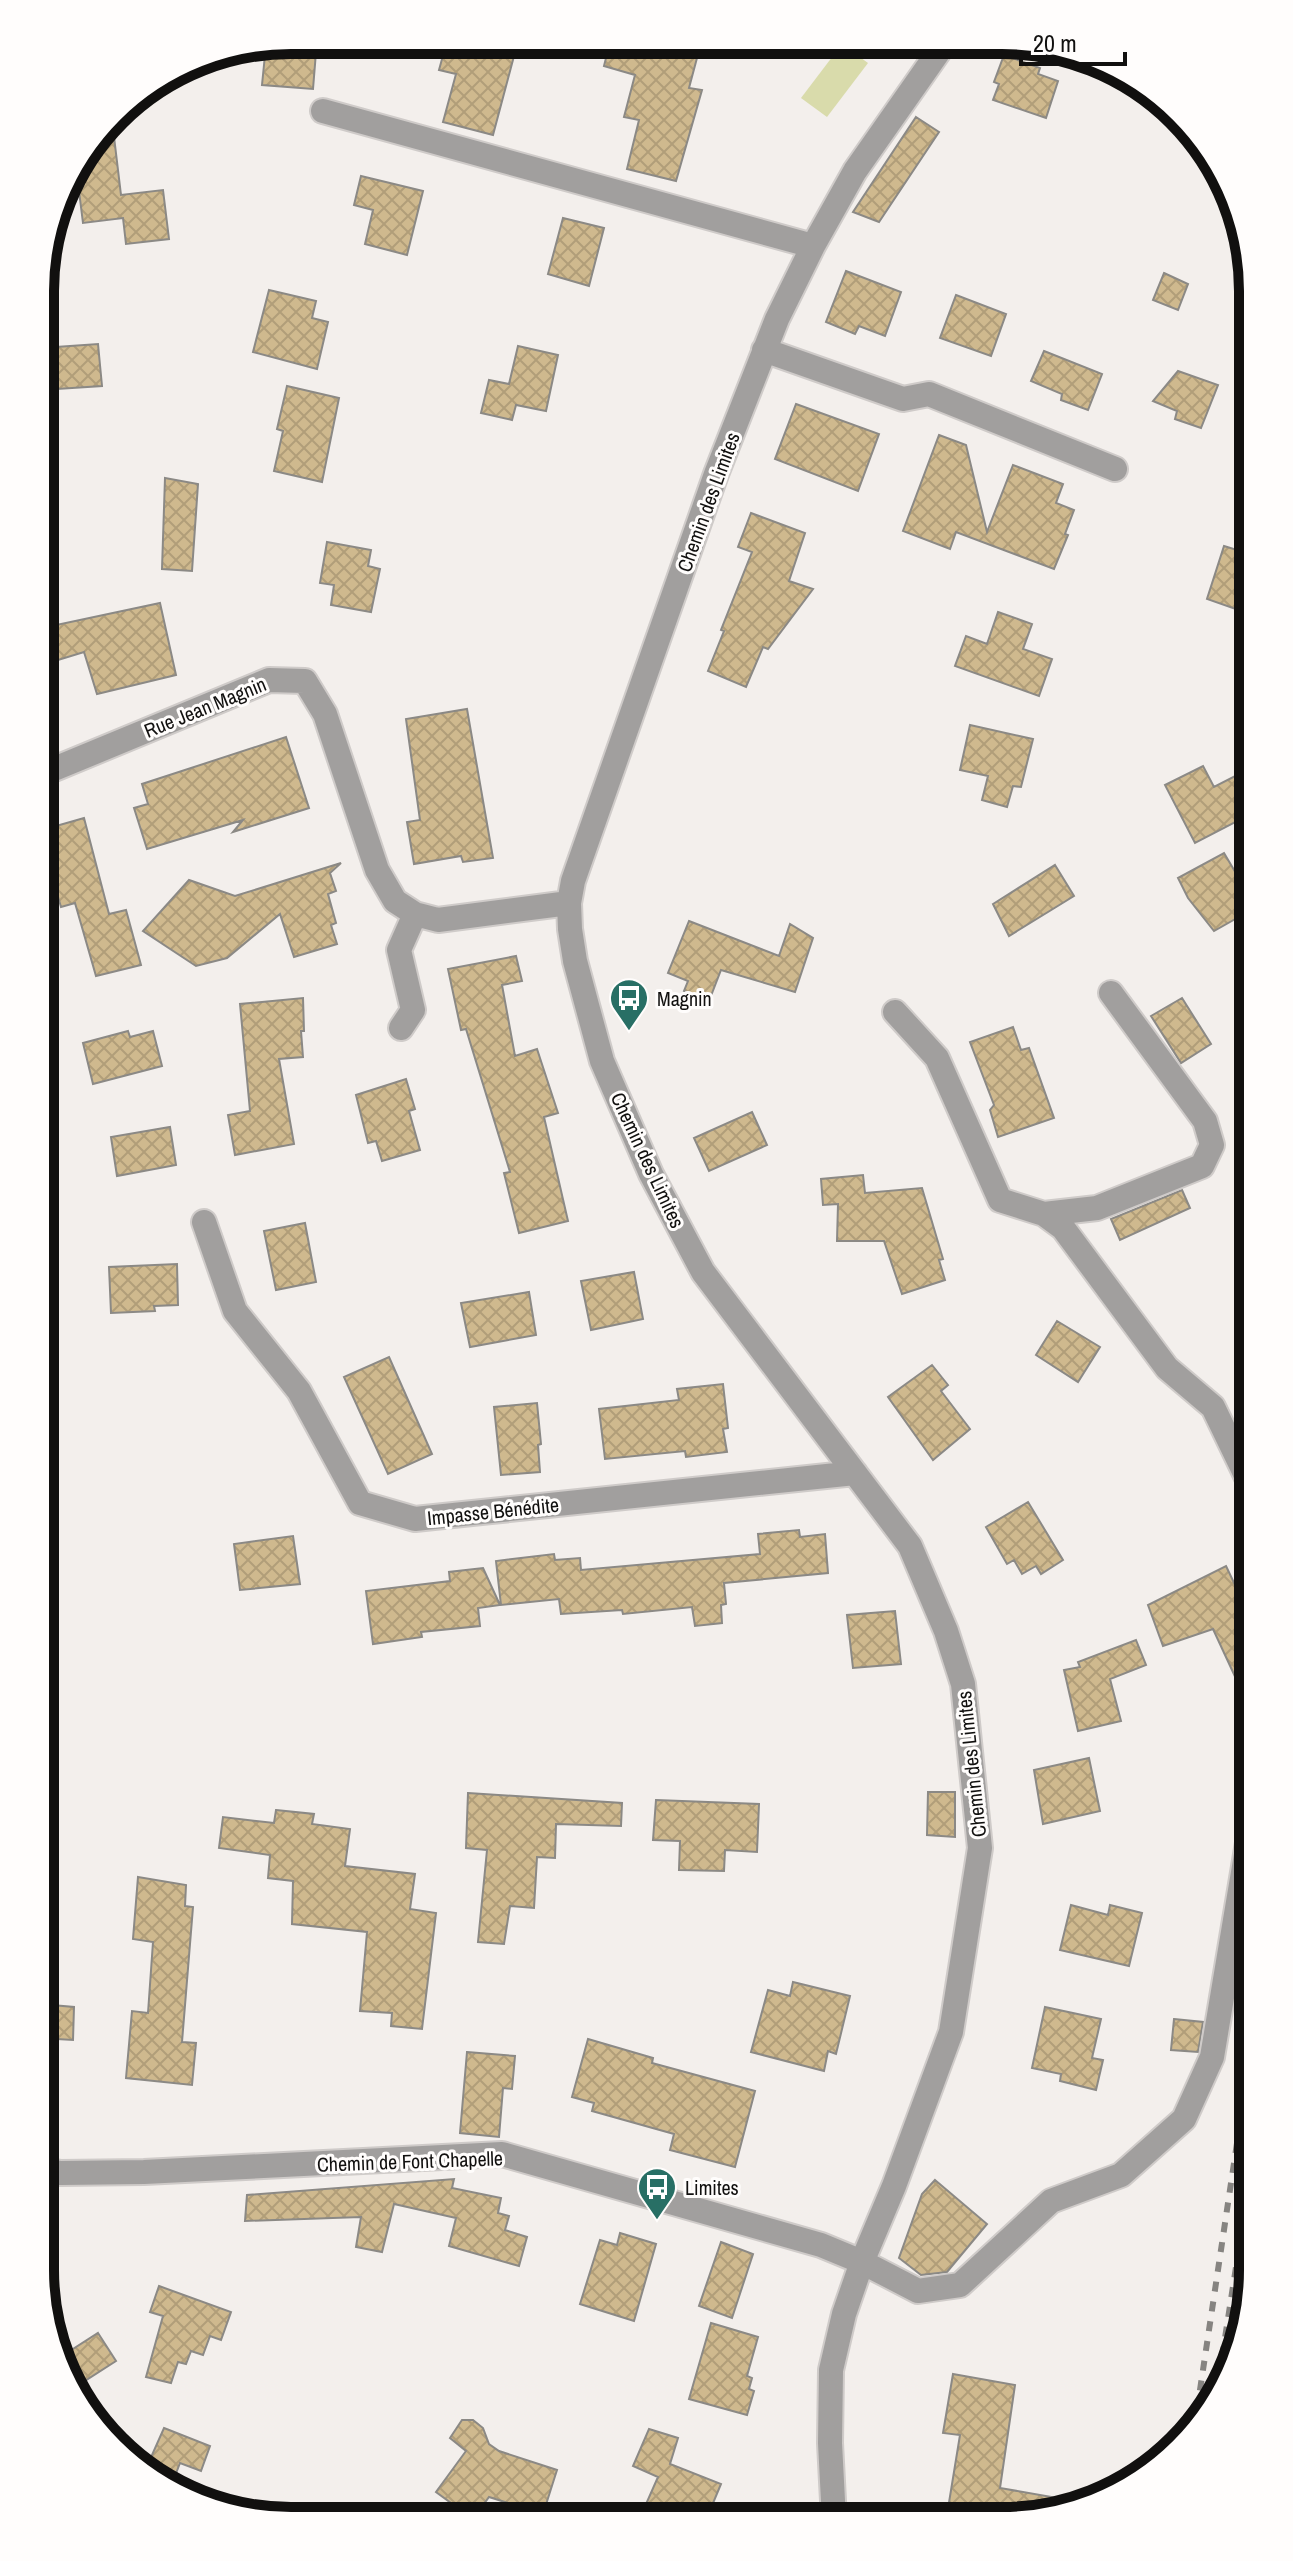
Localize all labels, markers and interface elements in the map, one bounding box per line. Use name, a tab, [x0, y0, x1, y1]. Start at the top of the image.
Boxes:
scale bar	[1021, 16, 1125, 66]
text: 20 m	[1033, 27, 1077, 59]
street label: Chemin des Limites	[670, 428, 746, 576]
street label: Rue Jean Magnin	[140, 670, 270, 744]
bus stop icon: Magnin	[608, 977, 650, 1032]
place label: Magnin	[657, 985, 712, 1012]
street label: Chemin des Limites	[605, 1088, 691, 1232]
street label: Impasse Bénédite	[426, 1491, 560, 1531]
street label: Chemin des Limites	[950, 1690, 992, 1838]
street label: Chemin de Font Chapelle	[317, 2144, 503, 2178]
bus stop icon: Limites	[636, 2166, 678, 2221]
place label: Limites	[685, 2174, 739, 2201]

